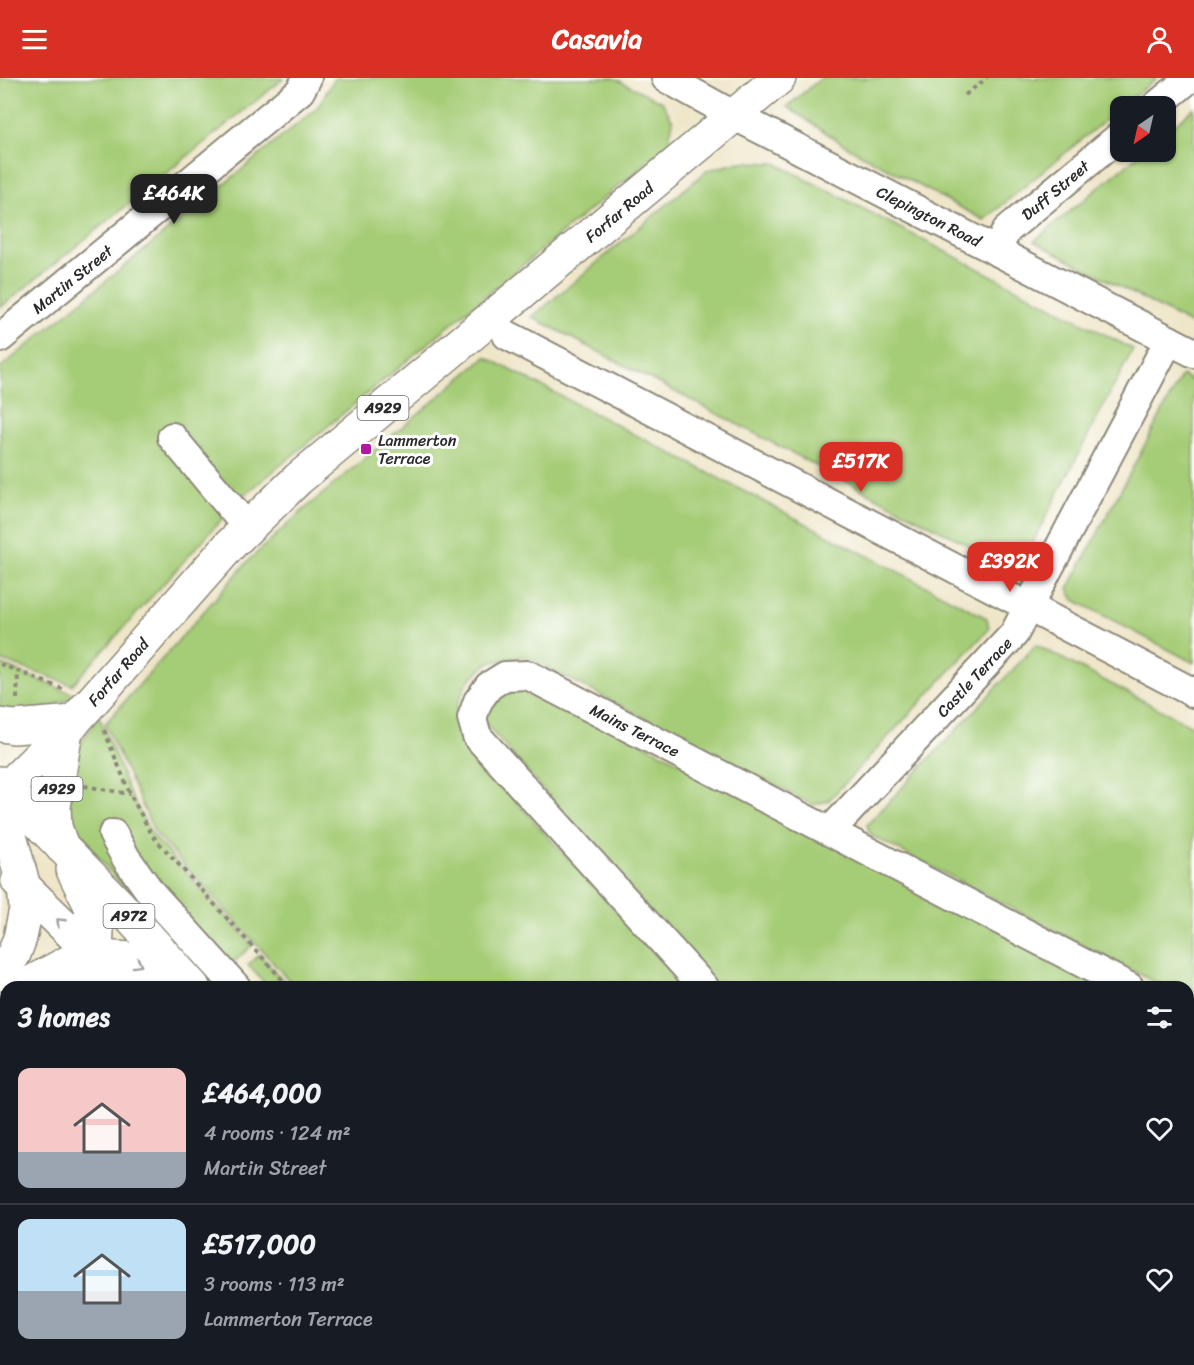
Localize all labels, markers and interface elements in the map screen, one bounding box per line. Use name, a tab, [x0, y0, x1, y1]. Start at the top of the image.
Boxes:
text: Casavia	[552, 15, 642, 63]
icon: menu	[18, 23, 51, 56]
icon: person	[1143, 23, 1176, 56]
north arrow	[1110, 96, 1176, 162]
map controls	[1110, 96, 1176, 162]
street label: Duff Street	[1014, 152, 1097, 228]
pin: £464K	[132, 174, 216, 225]
street label: Forfar Road	[578, 174, 662, 250]
text: £464K	[144, 176, 204, 211]
street label: Clepington Road	[871, 178, 988, 256]
street label: Martin Street	[25, 237, 120, 321]
road number: A929	[358, 396, 409, 420]
place label: Lammerton Terrace	[378, 426, 457, 473]
marker: Lammerton Terrace	[359, 442, 373, 456]
pin: £517K	[819, 442, 903, 493]
text: £517K	[834, 444, 888, 479]
pin: £392K	[968, 542, 1052, 593]
text: £392K	[981, 544, 1039, 579]
street label: Forfar Road	[80, 630, 158, 713]
street label: Castle Terrace	[929, 630, 1020, 724]
street label: Mains Terrace	[585, 695, 685, 766]
road number: A929	[32, 777, 82, 801]
road number: A972	[104, 904, 154, 928]
one-way arrow	[56, 918, 66, 929]
one-way arrow	[132, 957, 142, 968]
text: 3 homes	[18, 994, 110, 1040]
icon: filters	[1143, 1001, 1176, 1034]
text: £464,000	[204, 1070, 321, 1116]
icon: home	[66, 1092, 138, 1164]
icon: heart	[1143, 1112, 1176, 1145]
text: 4 rooms · 124 m²	[204, 1116, 351, 1151]
text: Martin Street	[204, 1151, 326, 1186]
text: £517,000	[204, 1221, 316, 1267]
icon: home	[66, 1243, 138, 1315]
icon: heart	[1143, 1263, 1176, 1296]
text: 3 rooms · 113 m²	[204, 1267, 345, 1302]
text: Lammerton Terrace	[204, 1302, 373, 1337]

